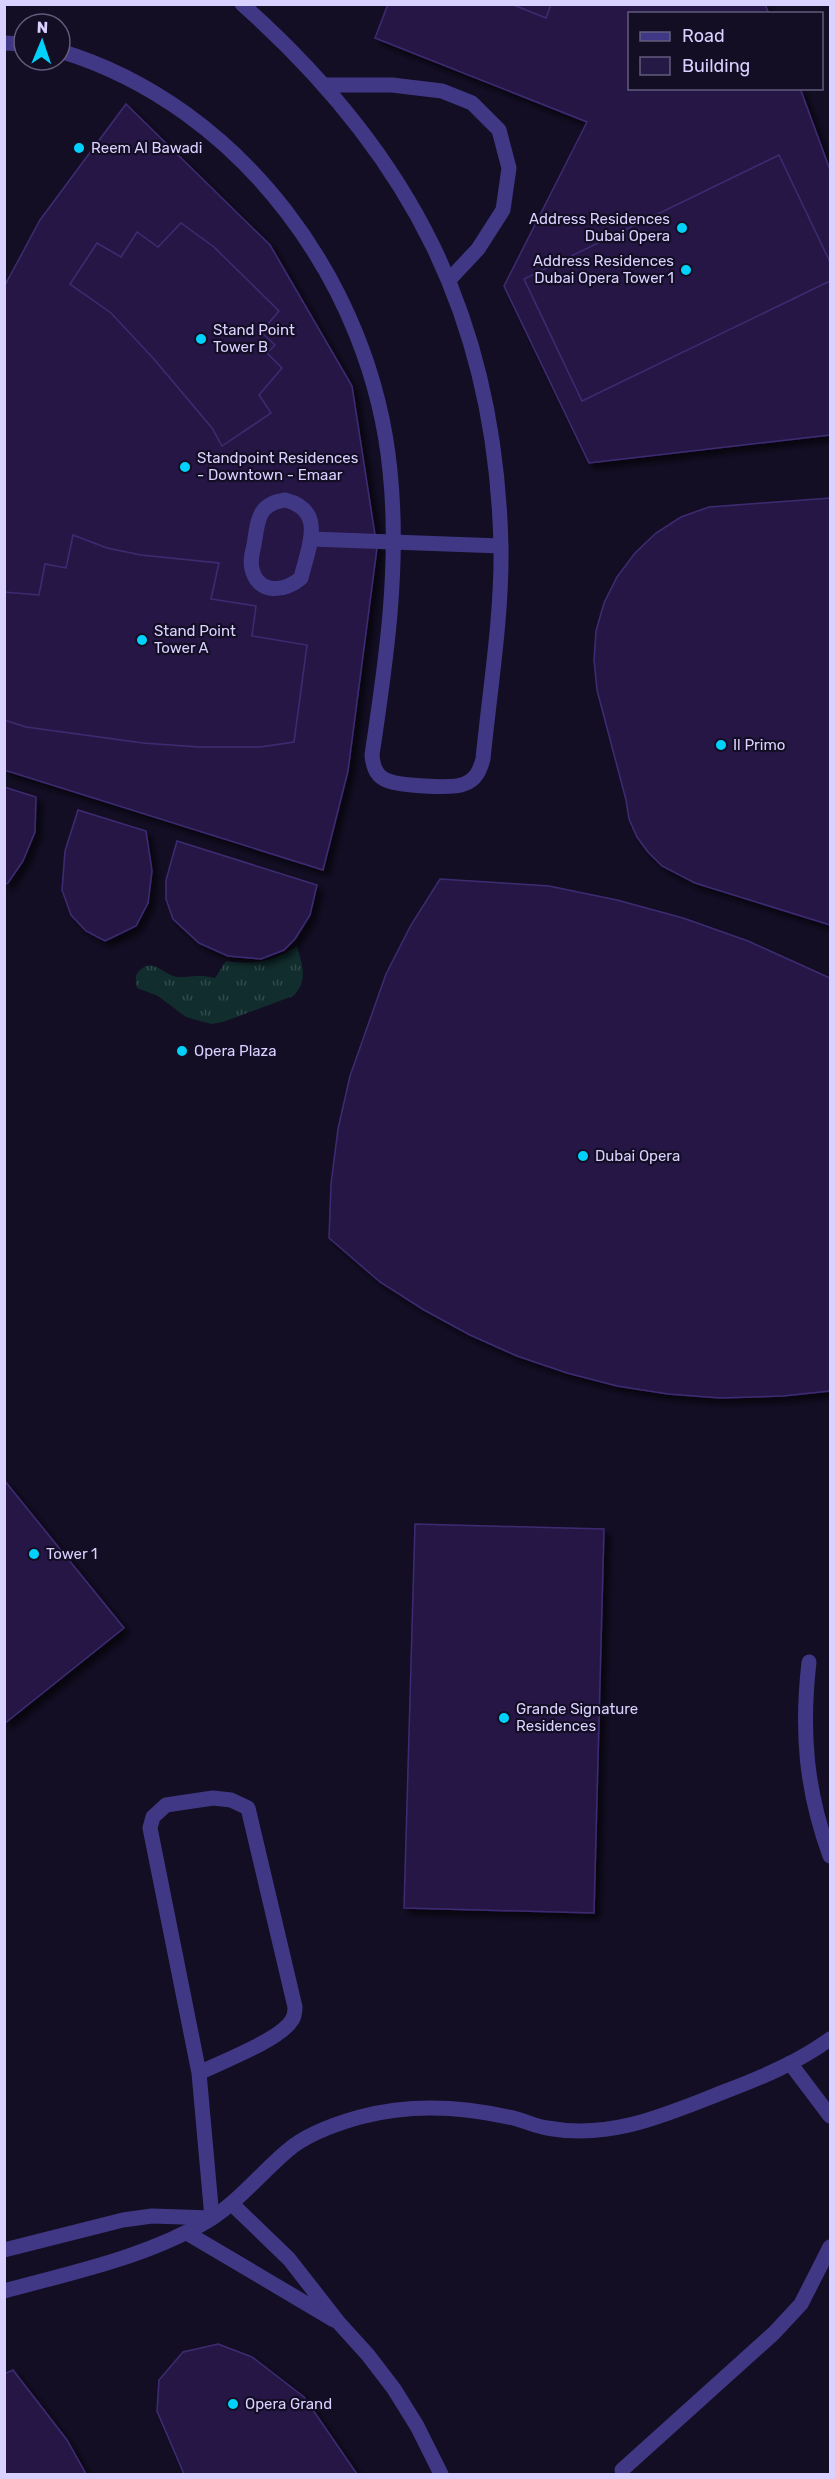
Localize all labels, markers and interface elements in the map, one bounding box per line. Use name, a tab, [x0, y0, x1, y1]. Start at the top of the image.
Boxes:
north arrow	[12, 12, 72, 72]
legend	[628, 12, 823, 90]
text: N	[36, 18, 49, 37]
text: Road	[682, 25, 725, 47]
text: Building	[682, 55, 750, 77]
place label: Reem Al Bawadi	[91, 139, 202, 157]
marker: Reem Al Bawadi	[72, 141, 86, 155]
place label: Address Residences Dubai Opera	[529, 210, 670, 245]
marker: Address Residences Dubai Opera	[675, 221, 689, 235]
place label: Address Residences Dubai Opera Tower 1	[533, 252, 674, 287]
marker: Address Residences Dubai Opera Tower 1	[679, 263, 693, 277]
place label: Stand Point Tower B	[213, 321, 295, 356]
marker: Stand Point Tower B	[194, 332, 208, 346]
place label: Standpoint Residences - Downtown - Emaar	[197, 449, 359, 484]
marker: Standpoint Residences - Downtown - Emaar	[178, 460, 192, 474]
place label: Stand Point Tower A	[154, 622, 236, 657]
marker: Stand Point Tower A	[135, 633, 149, 647]
place label: Il Primo	[733, 736, 785, 754]
marker: Il Primo	[714, 738, 728, 752]
place label: Opera Plaza	[194, 1042, 277, 1060]
marker: Opera Plaza	[175, 1044, 189, 1058]
place label: Dubai Opera	[595, 1147, 680, 1165]
marker: Dubai Opera	[576, 1149, 590, 1163]
place label: Tower 1	[46, 1545, 97, 1563]
marker: Tower 1	[27, 1547, 41, 1561]
place label: Grande Signature Residences	[516, 1700, 638, 1735]
marker: Grande Signature Residences	[497, 1711, 511, 1725]
place label: Opera Grand	[245, 2395, 332, 2413]
marker: Opera Grand	[226, 2397, 240, 2411]

